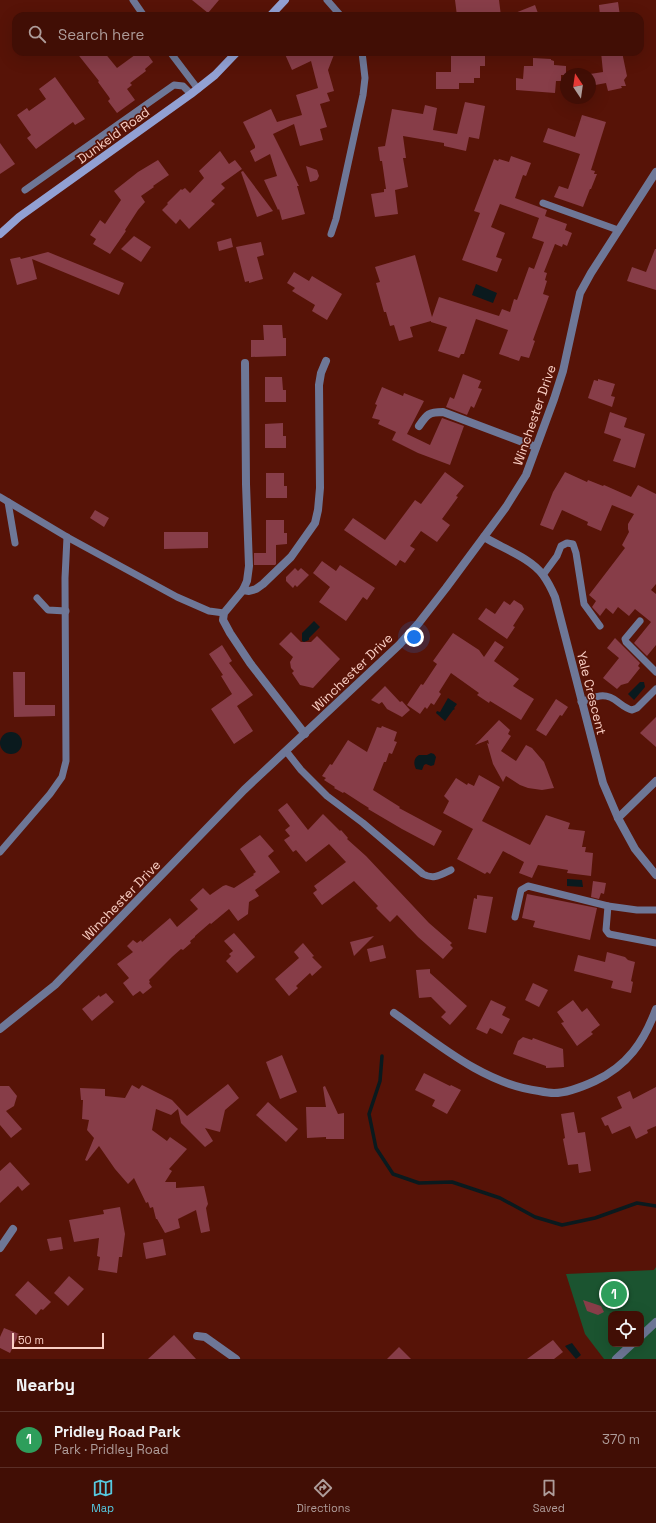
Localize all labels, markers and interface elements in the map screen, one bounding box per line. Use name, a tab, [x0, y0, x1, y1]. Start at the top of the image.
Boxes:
search box	[12, 12, 644, 56]
icon: search	[26, 23, 48, 45]
text: Search here	[58, 25, 144, 44]
north arrow	[560, 68, 596, 104]
street label: Dunkeld Road	[74, 103, 153, 167]
street label: Winchester Drive	[509, 363, 560, 468]
your location	[404, 627, 424, 647]
street label: Winchester Drive	[308, 630, 396, 715]
street label: Yale Crescent	[573, 650, 610, 737]
street label: Winchester Drive	[79, 856, 164, 944]
pin: 1	[601, 1279, 627, 1309]
map controls	[608, 1311, 644, 1347]
button: locate	[608, 1311, 644, 1347]
scale bar	[12, 1331, 104, 1350]
text: 50 m	[18, 1333, 44, 1347]
text: Nearby	[16, 1374, 75, 1396]
text: Pridley Road Park	[54, 1422, 181, 1441]
text: 1	[26, 1431, 32, 1448]
text: 370 m	[602, 1431, 640, 1448]
text: Park · Pridley Road	[54, 1441, 169, 1458]
tab: Map	[91, 1477, 114, 1515]
tab: Directions	[296, 1477, 350, 1515]
tab: Saved	[533, 1477, 565, 1515]

